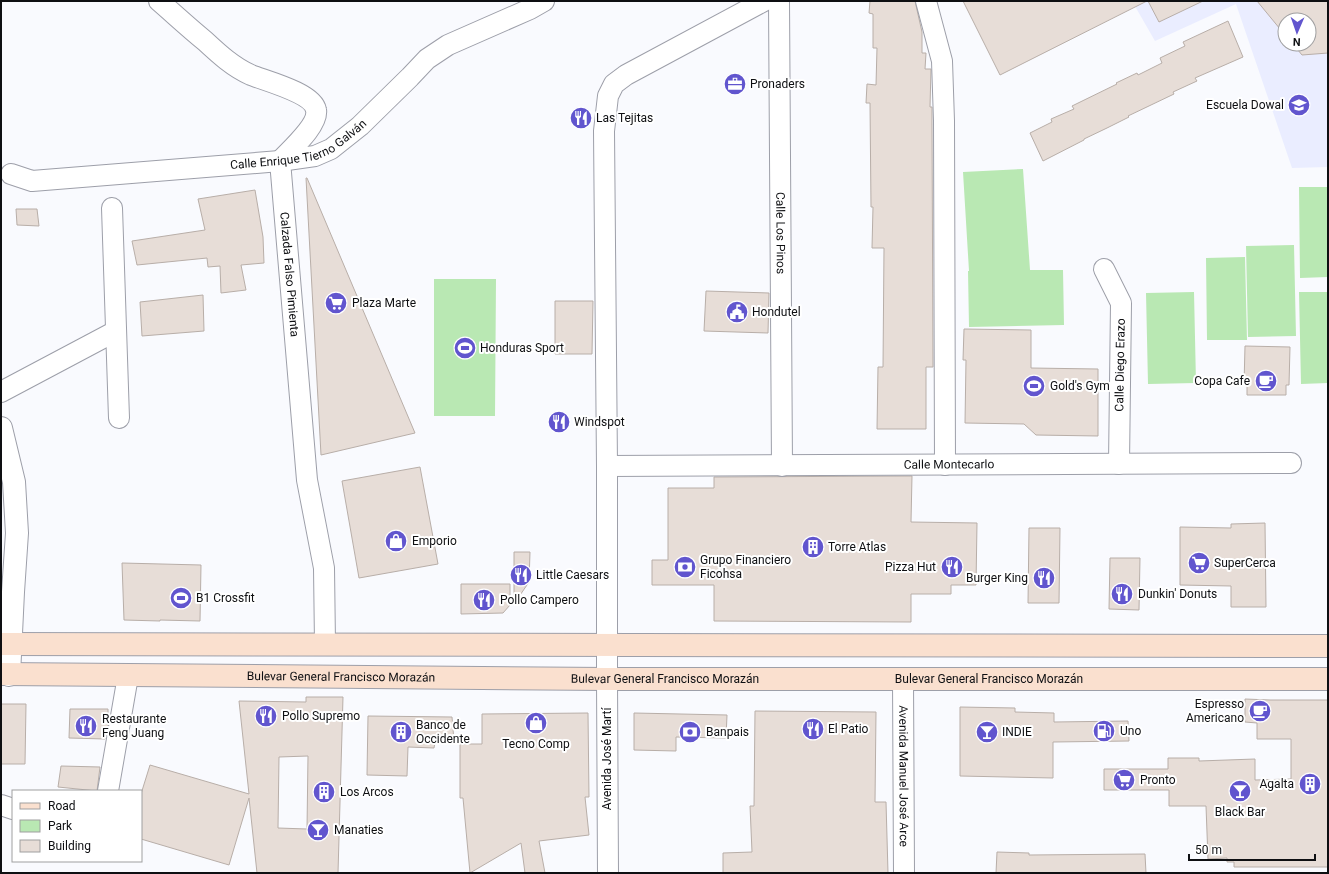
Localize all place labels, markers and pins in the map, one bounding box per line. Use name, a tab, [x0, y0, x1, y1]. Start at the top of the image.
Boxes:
office icon: Pronaders	[722, 71, 748, 97]
place label: Pronaders	[750, 77, 805, 91]
school or university icon: Escuela Dowal	[1286, 92, 1312, 118]
place label: Escuela Dowal	[1206, 98, 1284, 112]
restaurant icon: Las Tejitas	[568, 105, 594, 131]
place label: Las Tejitas	[596, 111, 653, 125]
supermarket icon: Plaza Marte	[323, 290, 349, 316]
place label: Plaza Marte	[352, 296, 416, 310]
public building icon: Hondutel	[724, 299, 750, 325]
place label: Hondutel	[752, 305, 801, 319]
sports icon: Honduras Sport	[452, 335, 478, 361]
place label: Honduras Sport	[480, 341, 564, 355]
cafe icon: Copa Cafe	[1253, 368, 1279, 394]
sports icon: Gold's Gym	[1021, 373, 1047, 399]
place label: Copa Cafe	[1194, 374, 1250, 388]
place label: Gold's Gym	[1050, 379, 1110, 393]
restaurant icon: Windspot	[546, 409, 572, 435]
place label: Windspot	[574, 415, 625, 429]
shop icon: Emporio	[383, 528, 409, 554]
place label: Emporio	[412, 534, 457, 548]
building icon: Torre Atlas	[800, 534, 826, 560]
place label: Torre Atlas	[828, 540, 886, 554]
supermarket icon: SuperCerca	[1186, 550, 1212, 576]
place label: Grupo Financiero Ficohsa	[700, 553, 791, 581]
bank icon: Grupo Financiero Ficohsa	[672, 554, 698, 580]
restaurant icon: Pizza Hut	[939, 554, 965, 580]
place label: SuperCerca	[1214, 556, 1276, 570]
place label: Pizza Hut	[885, 560, 936, 574]
restaurant icon: Little Caesars	[508, 562, 534, 588]
restaurant icon: Burger King	[1031, 565, 1057, 591]
place label: Little Caesars	[536, 568, 609, 582]
place label: Burger King	[966, 571, 1028, 585]
restaurant icon: Dunkin' Donuts	[1109, 581, 1135, 607]
sports icon: B1 Crossfit	[168, 585, 194, 611]
restaurant icon: Pollo Campero	[471, 587, 497, 613]
place label: Dunkin' Donuts	[1138, 587, 1217, 601]
place label: B1 Crossfit	[196, 591, 255, 605]
place label: Pollo Campero	[500, 593, 579, 607]
place label: Espresso Americano	[1186, 697, 1244, 725]
cafe icon: Espresso Americano	[1247, 698, 1273, 724]
restaurant icon: Pollo Supremo	[253, 703, 279, 729]
place label: Pollo Supremo	[282, 709, 360, 723]
shop icon: Tecno Comp	[523, 710, 549, 736]
place label: Restaurante Feng Juang	[102, 712, 166, 740]
restaurant icon: Restaurante Feng Juang	[73, 713, 99, 739]
restaurant icon: El Patio	[800, 716, 826, 742]
place label: Banco de Occidente	[416, 718, 470, 746]
fuel station icon: Uno	[1091, 718, 1117, 744]
building icon: Banco de Occidente	[388, 719, 414, 745]
bank icon: Banpais	[677, 719, 703, 745]
bar icon: INDIE	[974, 719, 1000, 745]
place label: El Patio	[828, 722, 869, 736]
place label: Uno	[1120, 724, 1141, 738]
place label: Banpais	[706, 725, 749, 739]
place label: INDIE	[1002, 725, 1032, 739]
place label: Tecno Comp	[502, 737, 570, 751]
supermarket icon: Pronto	[1111, 767, 1137, 793]
building icon: Agalta	[1297, 771, 1323, 797]
place label: Pronto	[1140, 773, 1176, 787]
place label: Agalta	[1260, 777, 1294, 791]
bar icon: Black Bar	[1227, 778, 1253, 804]
building icon: Los Arcos	[311, 779, 337, 805]
place label: Los Arcos	[340, 785, 394, 799]
place label: Black Bar	[1215, 805, 1265, 819]
bar icon: Manaties	[305, 817, 331, 843]
place label: Manaties	[334, 823, 384, 837]

